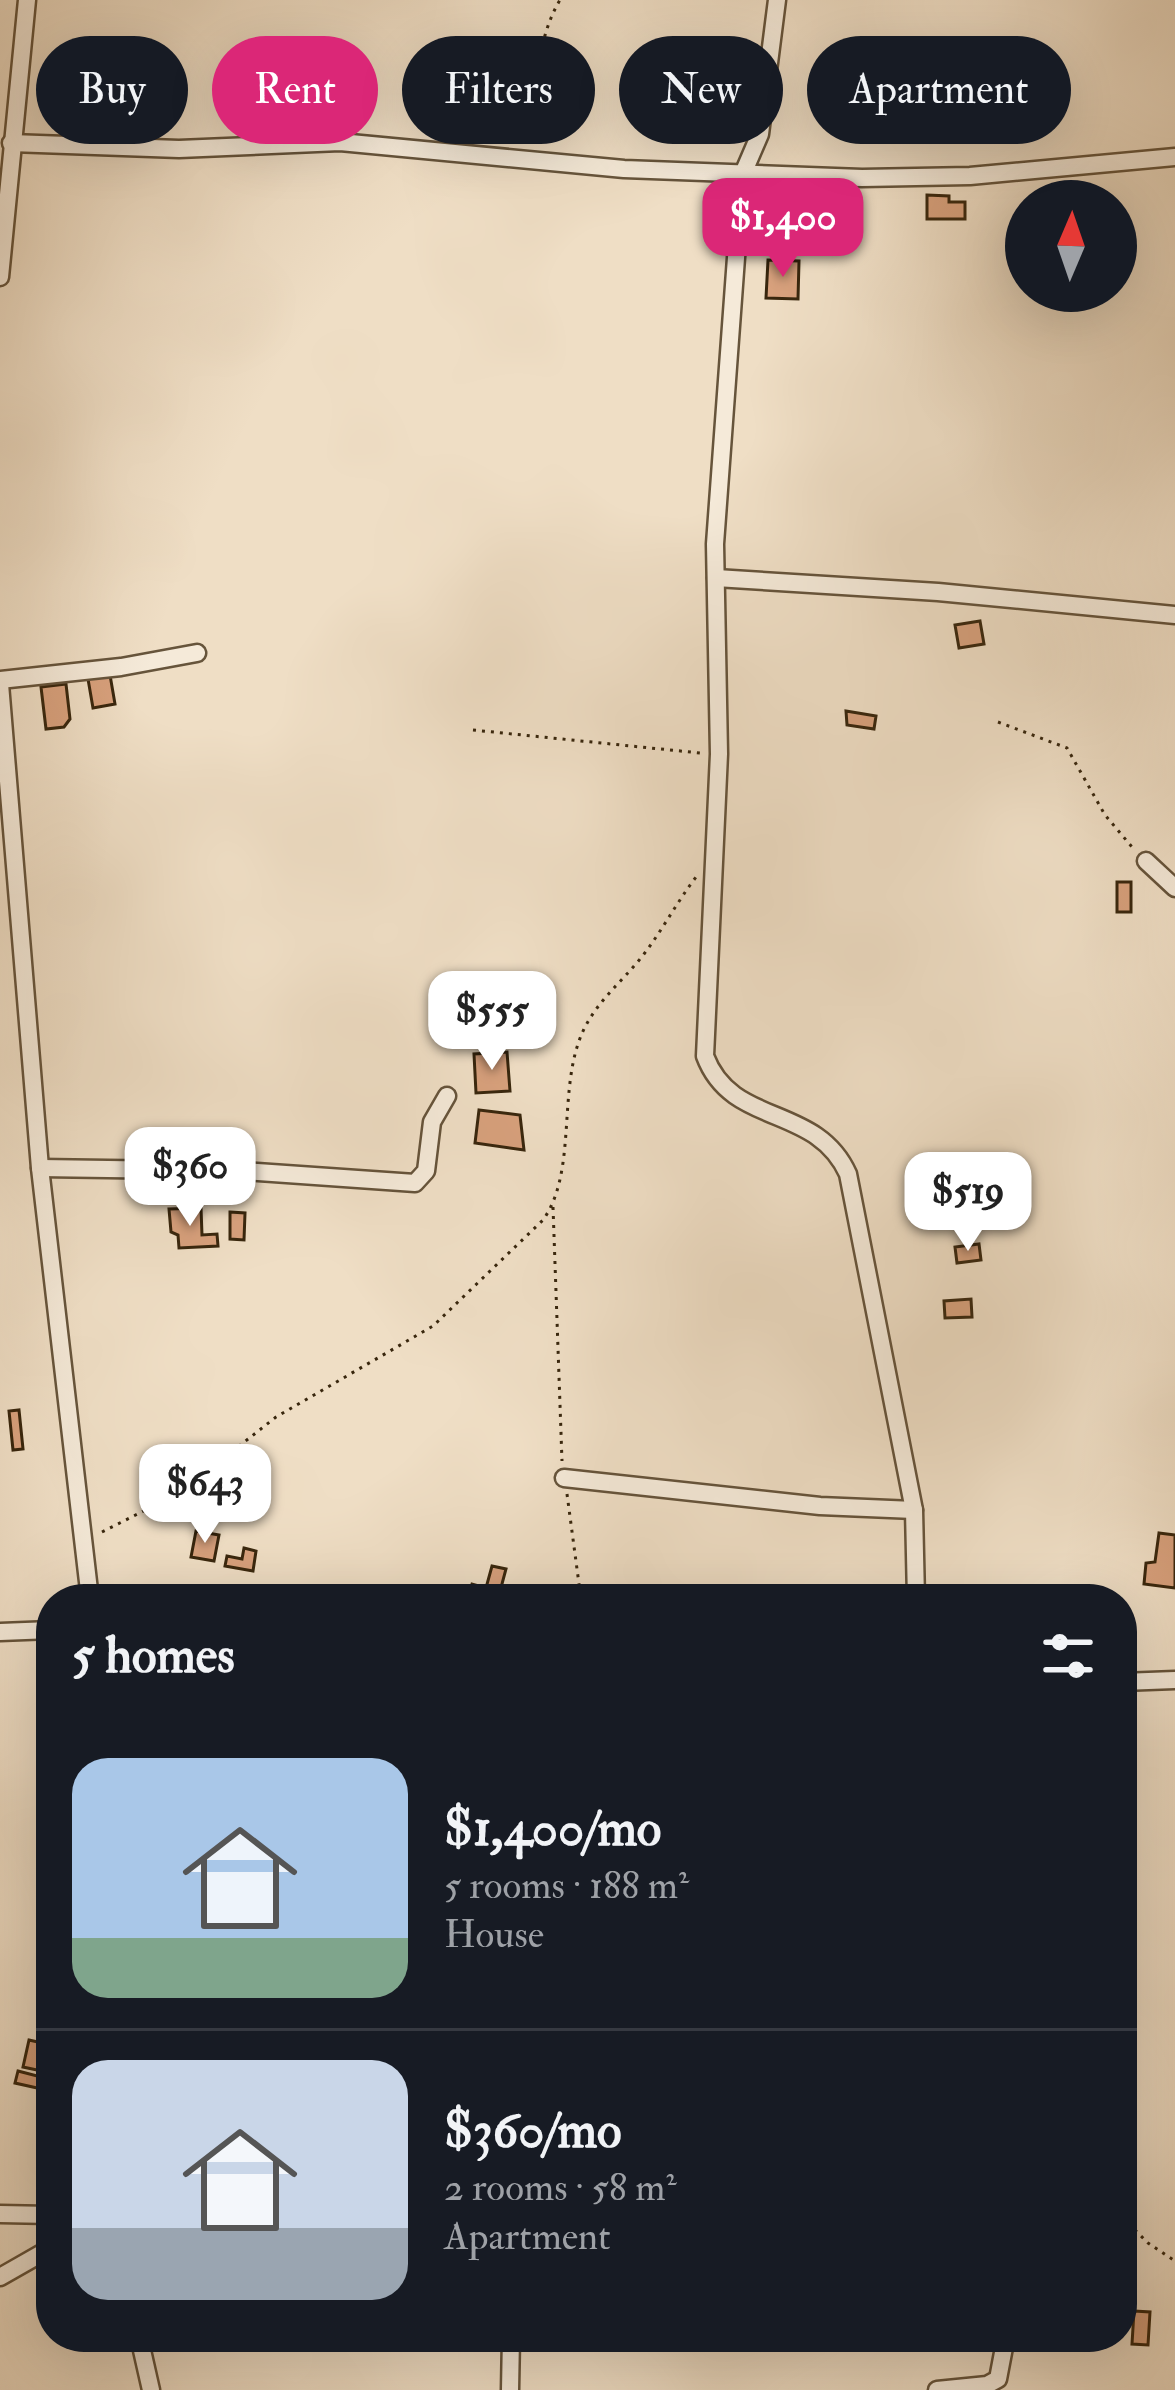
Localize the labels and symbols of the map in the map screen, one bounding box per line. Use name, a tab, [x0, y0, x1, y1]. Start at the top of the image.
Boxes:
pin: $1,400	[685, 178, 881, 280]
north arrow	[1005, 180, 1137, 312]
pin: $555	[421, 971, 563, 1073]
pin: $360	[119, 1127, 261, 1229]
pin: $519	[897, 1152, 1039, 1254]
pin: $643	[134, 1444, 276, 1546]

